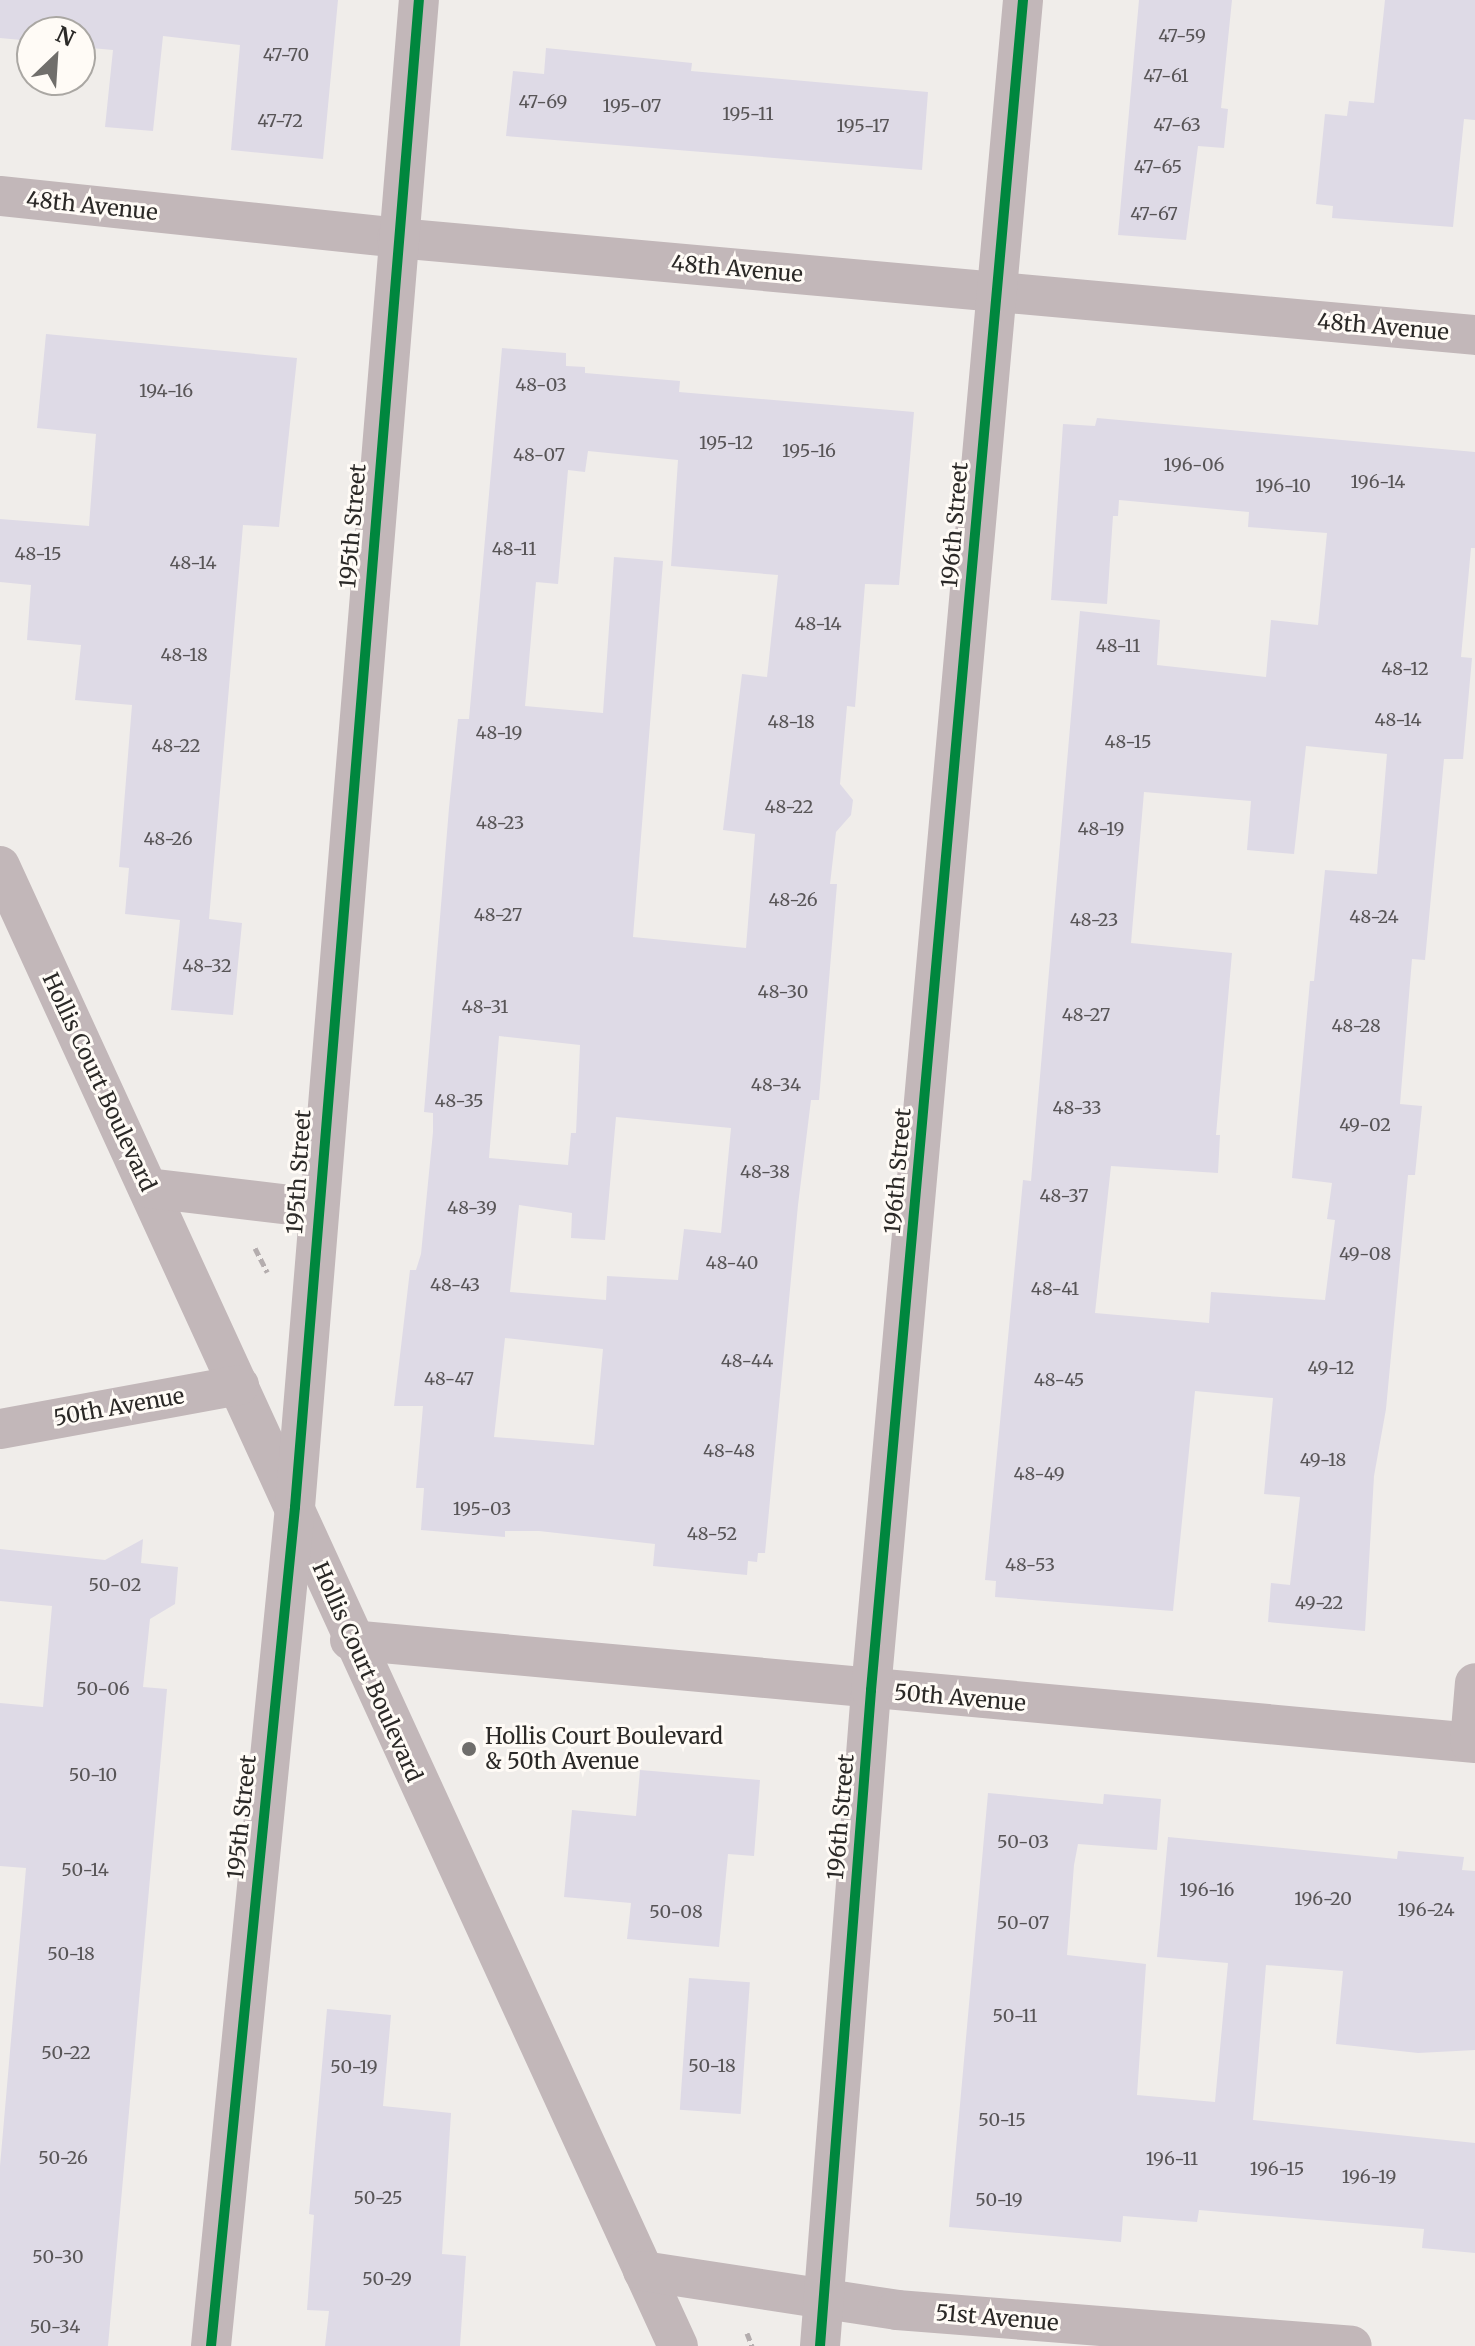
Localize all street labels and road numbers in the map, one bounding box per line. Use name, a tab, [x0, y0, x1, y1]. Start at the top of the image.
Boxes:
street label: 48th Avenue	[25, 186, 159, 226]
street label: 48th Avenue	[670, 250, 804, 288]
street label: 48th Avenue	[1316, 308, 1450, 346]
street label: 196th Street	[936, 461, 974, 589]
street label: 195th Street	[334, 463, 372, 589]
street label: Hollis Court Boulevard	[37, 969, 161, 1195]
street label: 196th Street	[879, 1107, 917, 1235]
street label: 195th Street	[281, 1109, 317, 1235]
street label: 50th Avenue	[52, 1383, 186, 1431]
street label: Hollis Court Boulevard	[307, 1558, 427, 1786]
street label: 50th Avenue	[893, 1679, 1027, 1717]
street label: 195th Street	[222, 1753, 262, 1881]
street label: 196th Street	[822, 1753, 860, 1881]
street label: 51st Avenue	[934, 2299, 1060, 2337]

